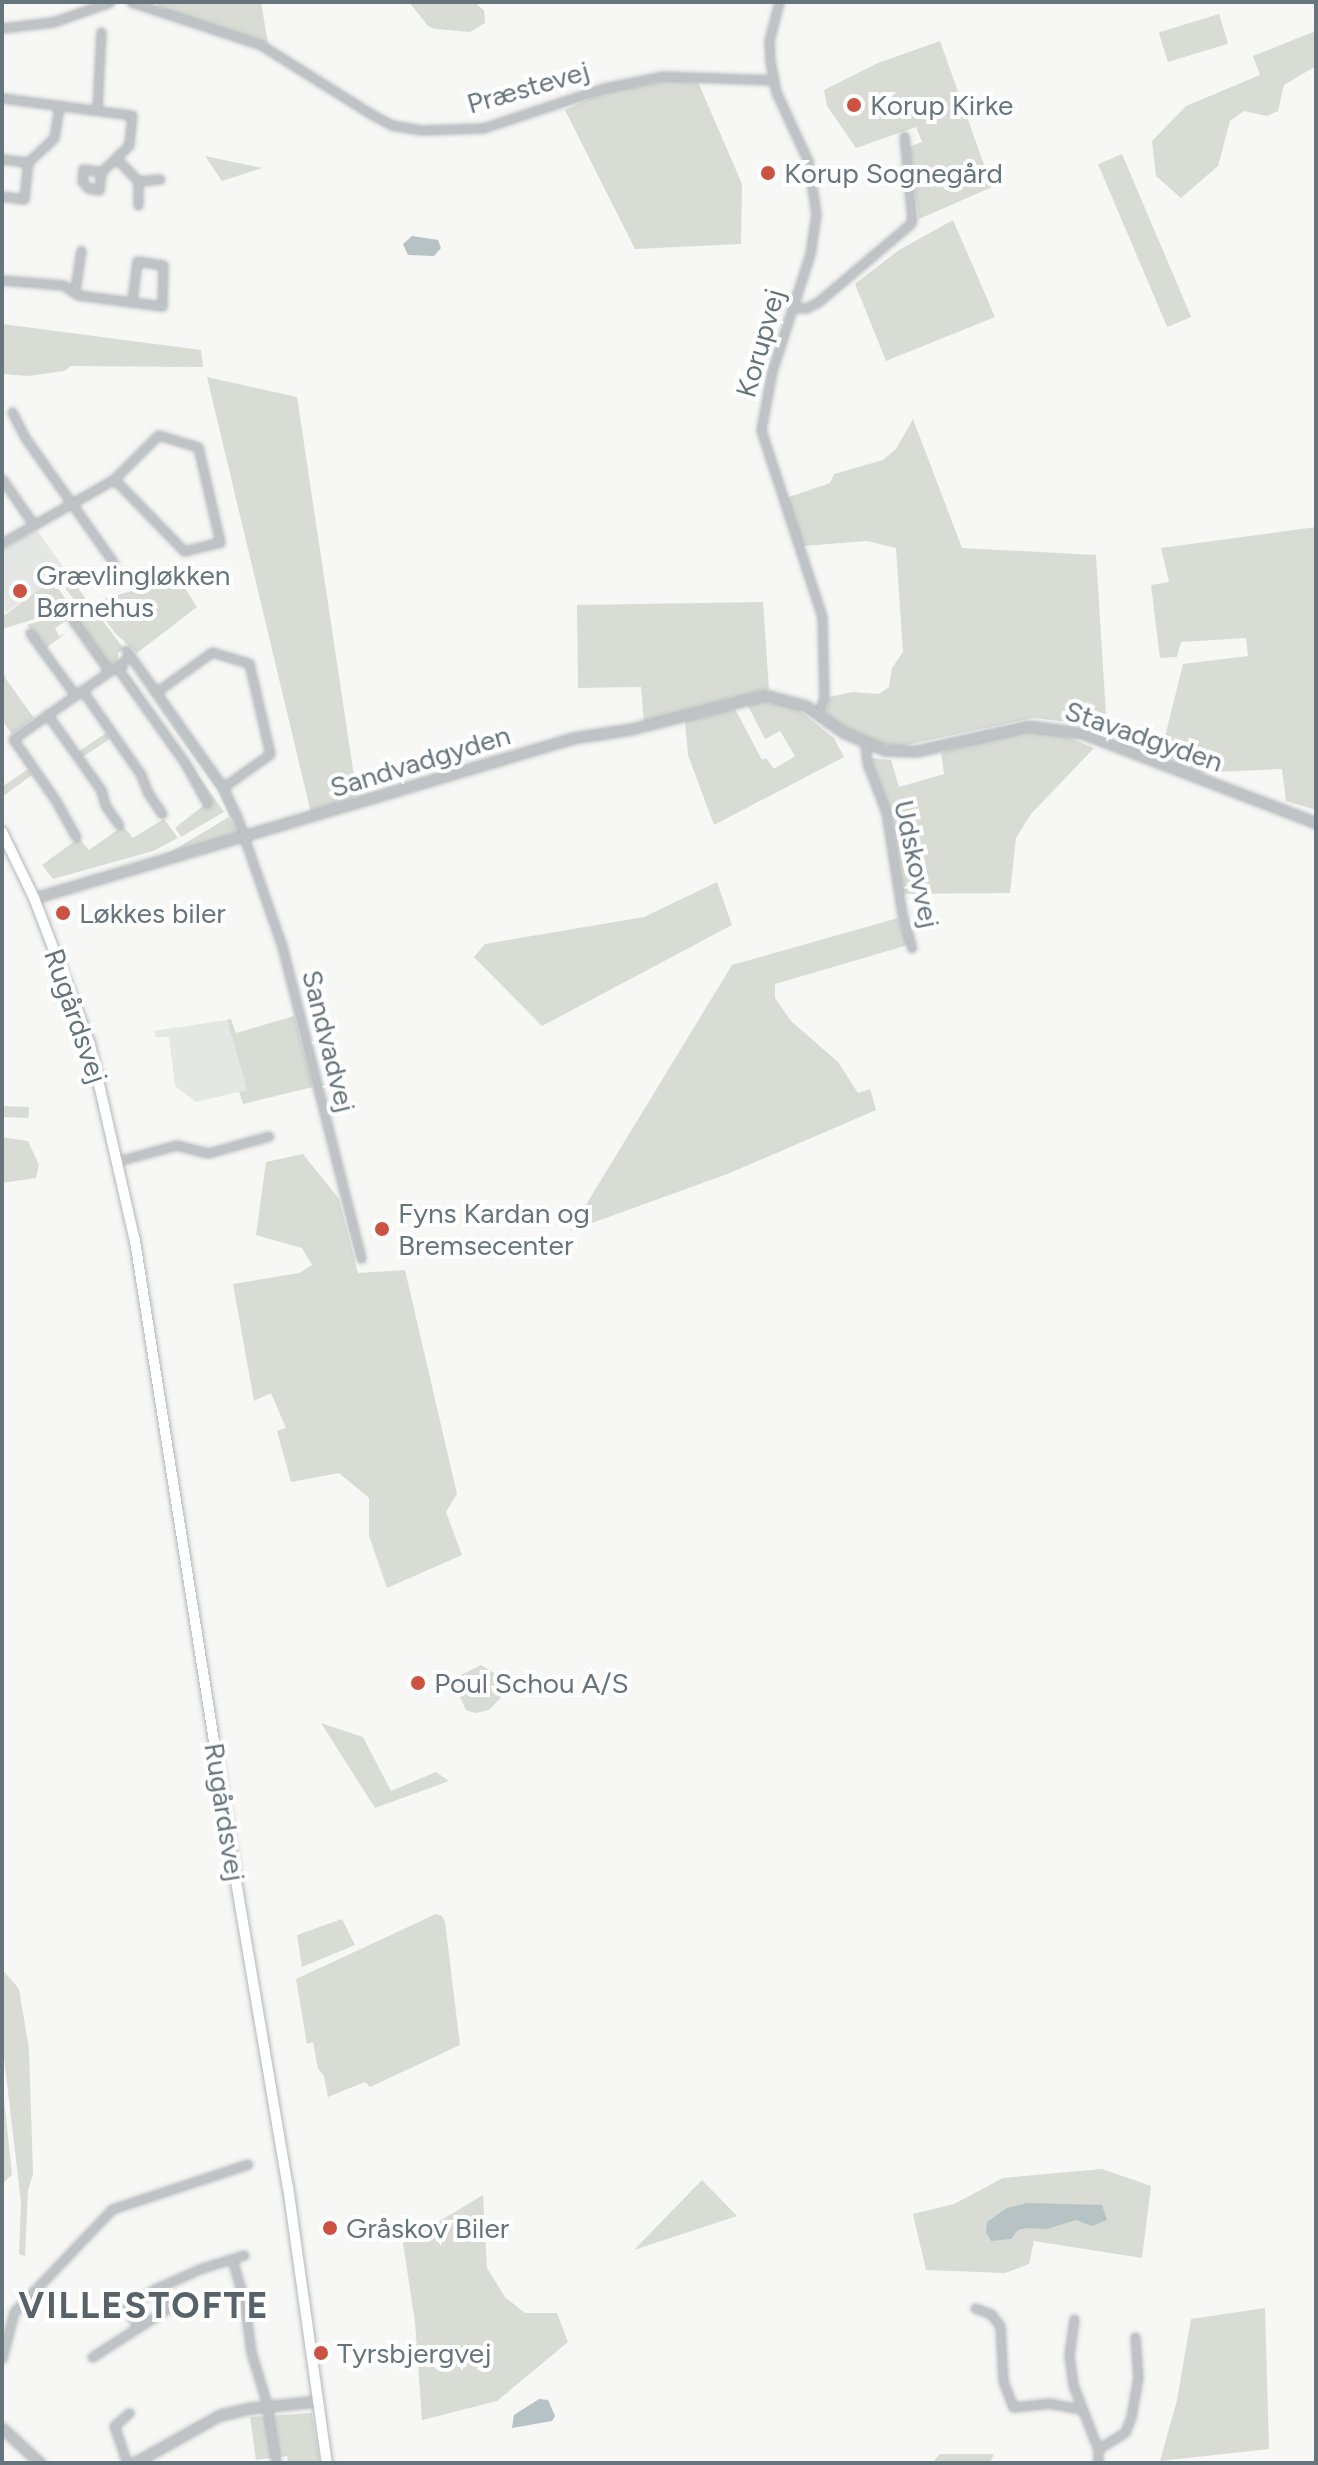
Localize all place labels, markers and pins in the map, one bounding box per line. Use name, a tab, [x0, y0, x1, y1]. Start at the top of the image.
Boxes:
place label: Korup Kirke	[870, 88, 1013, 122]
marker: Korup Kirke	[845, 96, 863, 114]
place label: Korup Sognegård	[784, 156, 1003, 190]
marker: Korup Sognegård	[759, 164, 777, 182]
place label: Grævlingløkken Børnehus	[36, 558, 230, 624]
marker: Grævlingløkken Børnehus	[11, 582, 29, 600]
place label: Løkkes biler	[79, 896, 226, 930]
marker: Løkkes biler	[54, 904, 72, 922]
place label: Fyns Kardan og Bremsecenter	[398, 1196, 590, 1262]
marker: Fyns Kardan og Bremsecenter	[373, 1220, 391, 1238]
place label: Poul Schou A/S	[434, 1666, 629, 1700]
marker: Poul Schou A/S	[409, 1674, 427, 1692]
place label: Gråskov Biler	[346, 2211, 509, 2245]
marker: Gråskov Biler	[321, 2219, 339, 2237]
place label: Tyrsbjergvej	[337, 2336, 492, 2370]
marker: Tyrsbjergvej	[312, 2344, 330, 2362]

